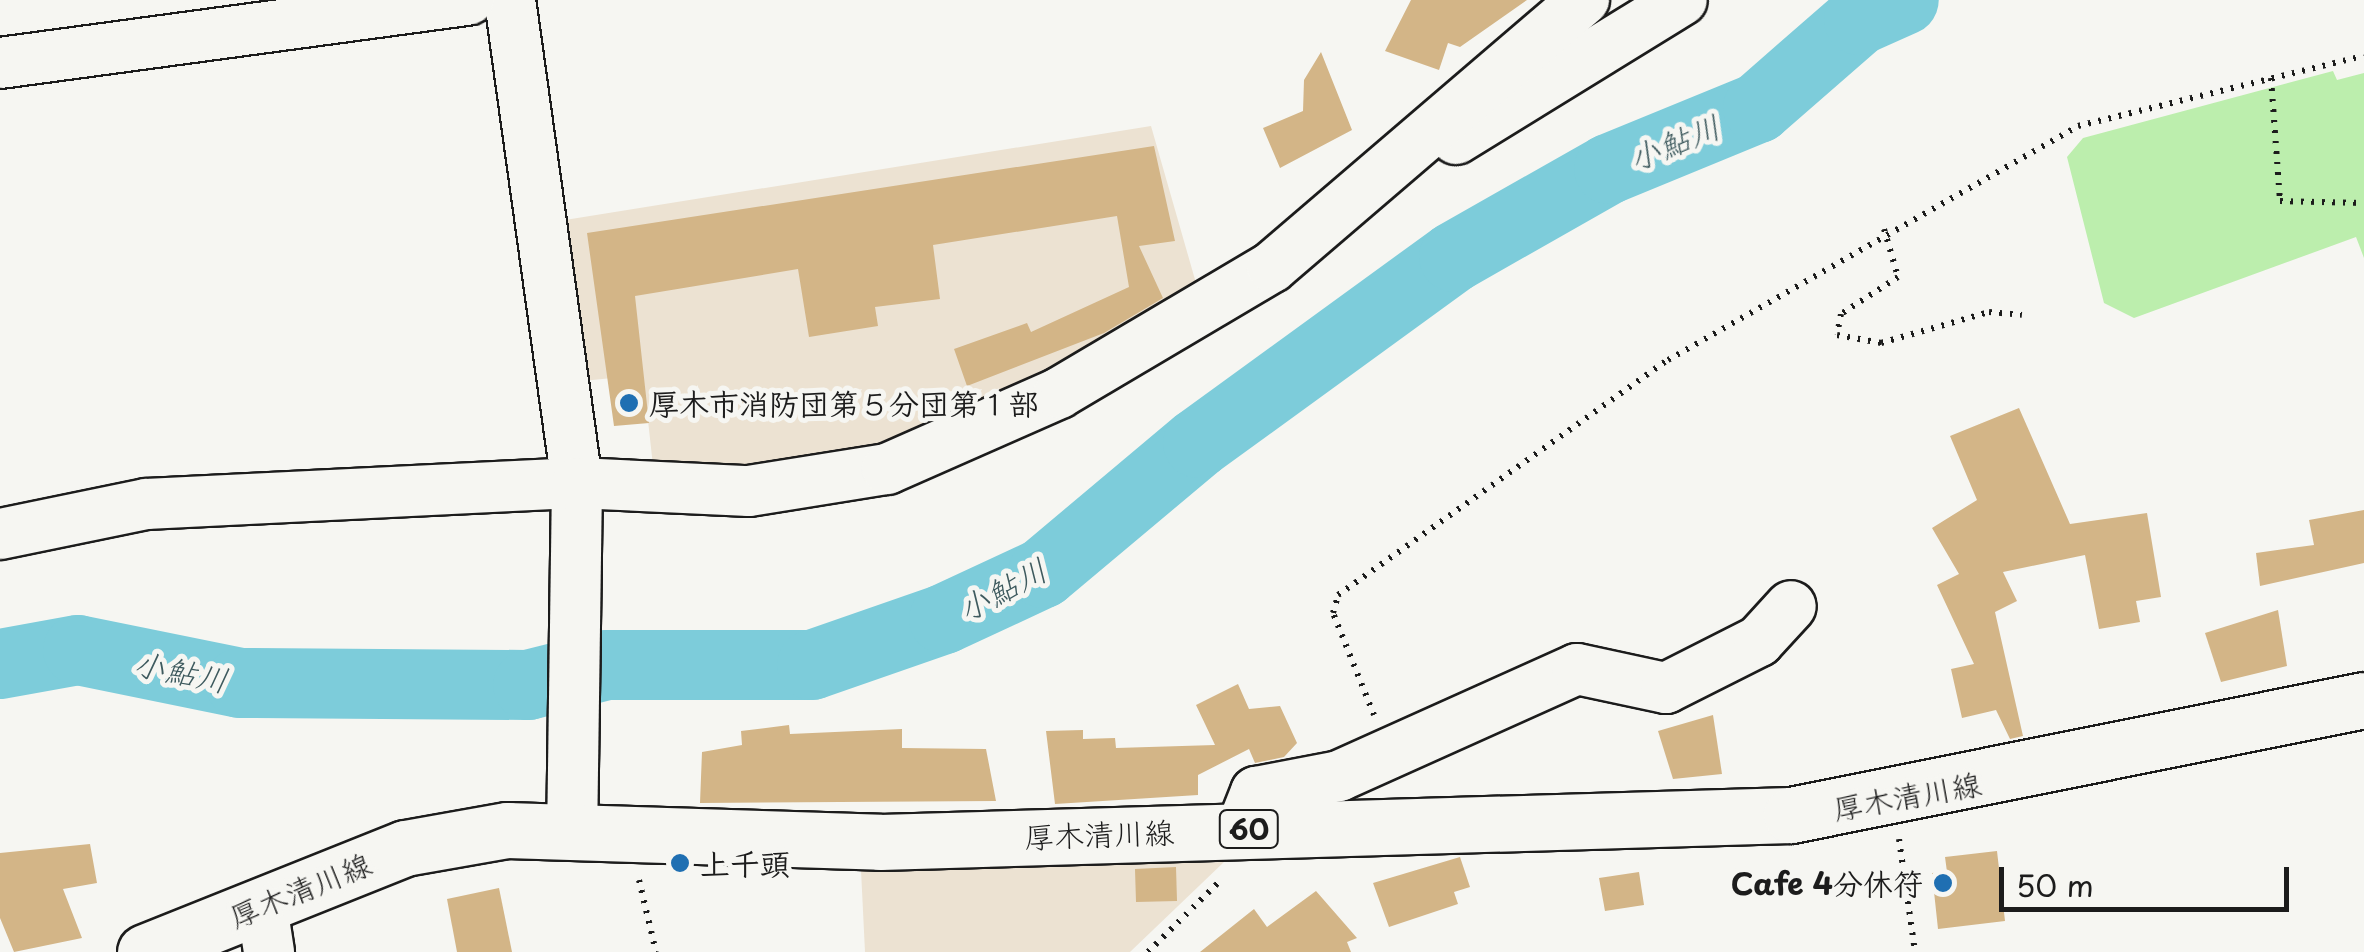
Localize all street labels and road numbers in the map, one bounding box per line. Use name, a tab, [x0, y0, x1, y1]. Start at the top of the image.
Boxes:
street label: 厚木清川線	[1830, 765, 1984, 827]
road number: 60	[1216, 806, 1282, 852]
street label: 厚木清川線	[1023, 813, 1175, 855]
street label: 厚木清川線	[224, 845, 376, 935]

